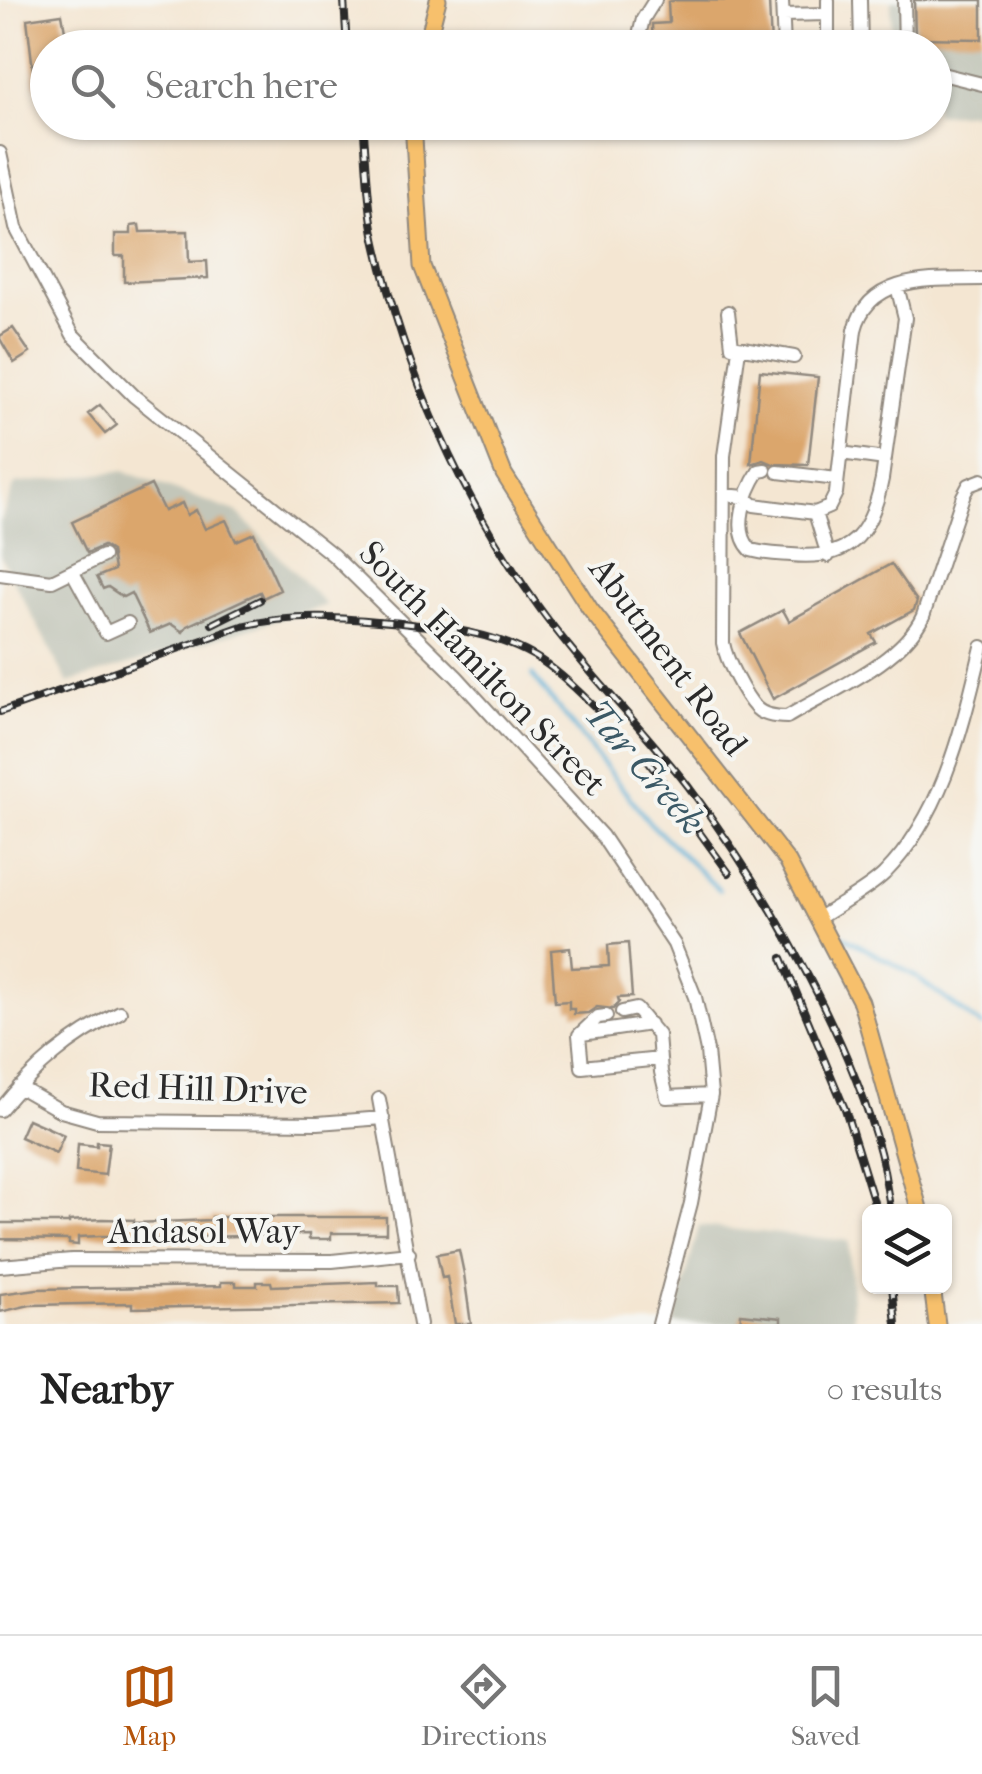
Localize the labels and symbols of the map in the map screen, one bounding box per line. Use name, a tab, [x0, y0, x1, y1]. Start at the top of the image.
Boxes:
street label: South Hamilton Street	[351, 533, 615, 804]
street label: Abutment Road	[580, 548, 757, 764]
water label: Tar Creek	[574, 691, 715, 843]
street label: Red Hill Drive	[88, 1064, 308, 1113]
street label: Andasol Way	[106, 1211, 301, 1252]

